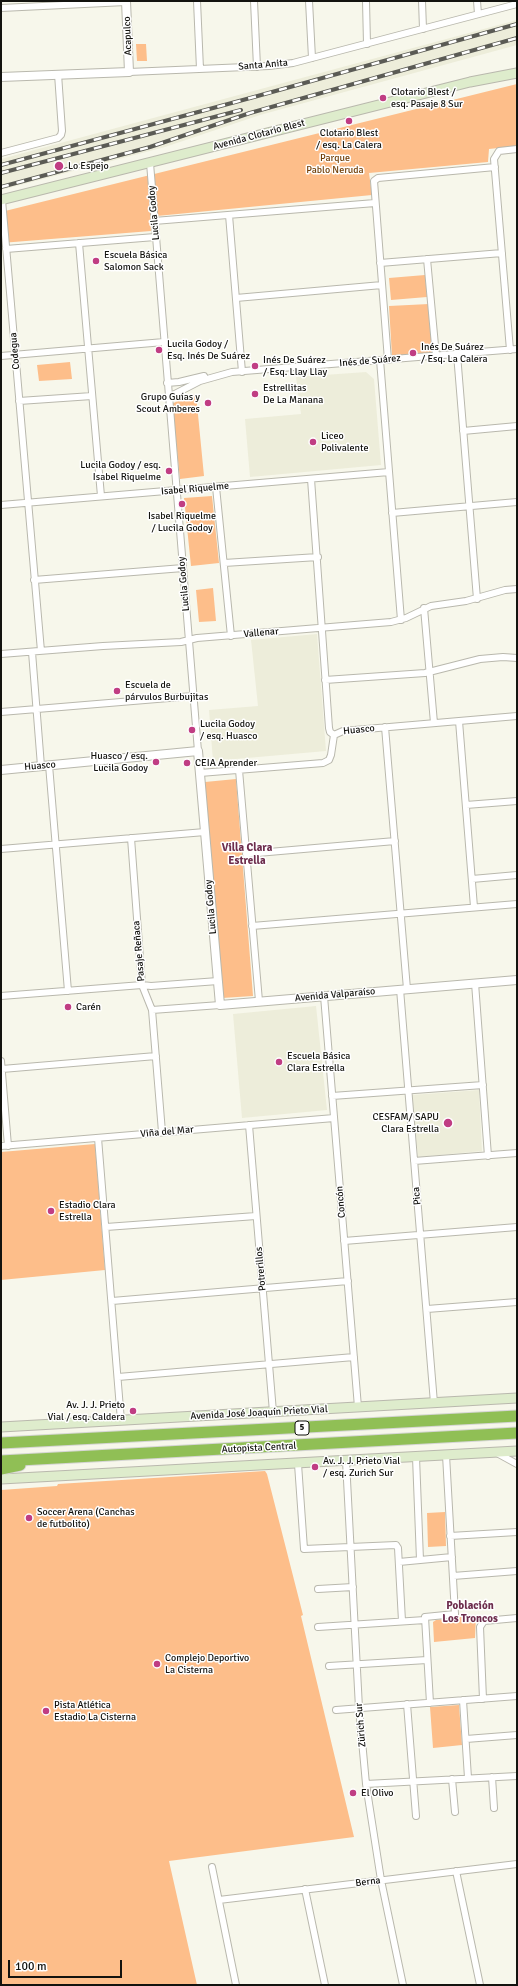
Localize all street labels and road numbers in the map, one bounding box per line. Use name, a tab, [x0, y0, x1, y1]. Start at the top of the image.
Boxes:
street label: Acapulco	[121, 16, 135, 56]
street label: Santa Anita	[238, 57, 288, 73]
street label: Avenida Clotario Blest	[212, 117, 306, 153]
street label: Lucila Godoy	[146, 185, 162, 241]
street label: Codegua	[7, 332, 23, 370]
street label: Inés de Suárez	[339, 352, 401, 370]
street label: Isabel Riquelme	[161, 480, 229, 498]
street label: Lucila Godoy	[176, 556, 192, 612]
street label: Vallenar	[243, 625, 279, 641]
street label: Huasco	[343, 722, 375, 738]
street label: Huasco	[24, 759, 56, 773]
street label: Lucila Godoy	[203, 879, 219, 935]
street label: Pasaje Reñaca	[130, 920, 148, 982]
street label: Avenida Valparaíso	[294, 986, 376, 1004]
street label: Viña del Mar	[140, 1124, 194, 1140]
street label: Concón	[334, 1186, 348, 1218]
street label: Pica	[410, 1186, 424, 1206]
street label: Potrerillos	[253, 1246, 269, 1292]
street label: Avenida José Joaquín Prieto Vial	[190, 1403, 328, 1423]
road number: 5	[295, 1421, 309, 1435]
street label: Autopista Central	[221, 1440, 297, 1456]
street label: Zürich Sur	[353, 1702, 369, 1748]
street label: Berna	[355, 1875, 381, 1889]

